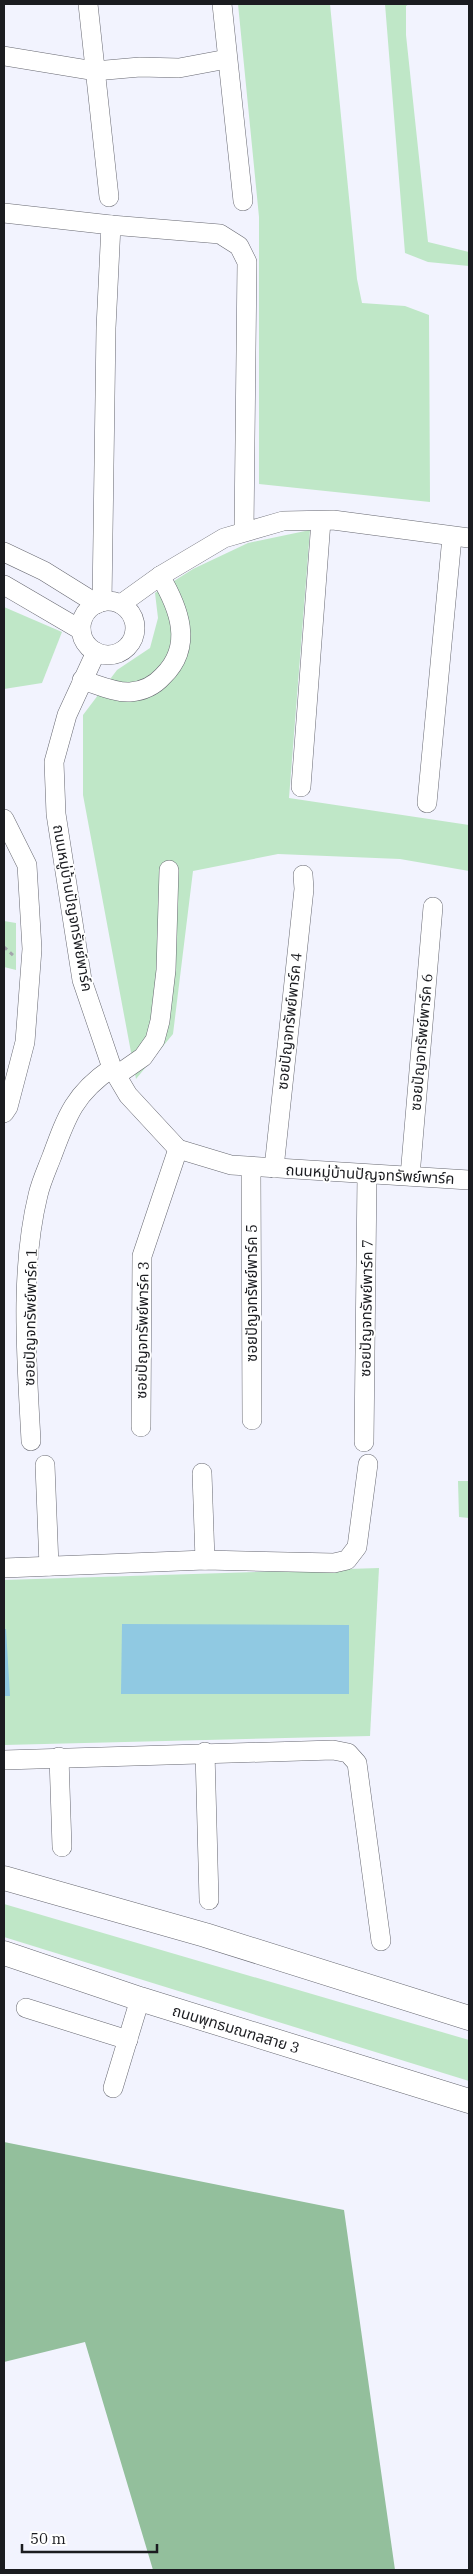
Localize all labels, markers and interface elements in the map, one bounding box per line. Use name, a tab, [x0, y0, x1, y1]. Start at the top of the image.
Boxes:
street label: ถนนหมู่บ้านปัญจทรัพย์พาร์ค	[49, 823, 97, 993]
street label: ซอยปัญจทรัพย์พาร์ค 4	[272, 951, 306, 1091]
street label: ซอยปัญจทรัพย์พาร์ค 6	[406, 972, 436, 1112]
street label: ถนนหมู่บ้านปัญจทรัพย์พาร์ค	[285, 1160, 455, 1188]
street label: ซอยปัญจทรัพย์พาร์ค 5	[242, 1224, 261, 1362]
street label: ซอยปัญจทรัพย์พาร์ค 7	[355, 1239, 377, 1377]
street label: ซอยปัญจทรัพย์พาร์ค 1	[19, 1248, 41, 1386]
street label: ซอยปัญจทรัพย์พาร์ค 3	[131, 1261, 153, 1399]
street label: ถนนพุทธมณฑลสาย 3	[170, 2001, 302, 2057]
scale bar	[22, 2522, 158, 2554]
text: 50 m	[30, 2529, 66, 2548]

